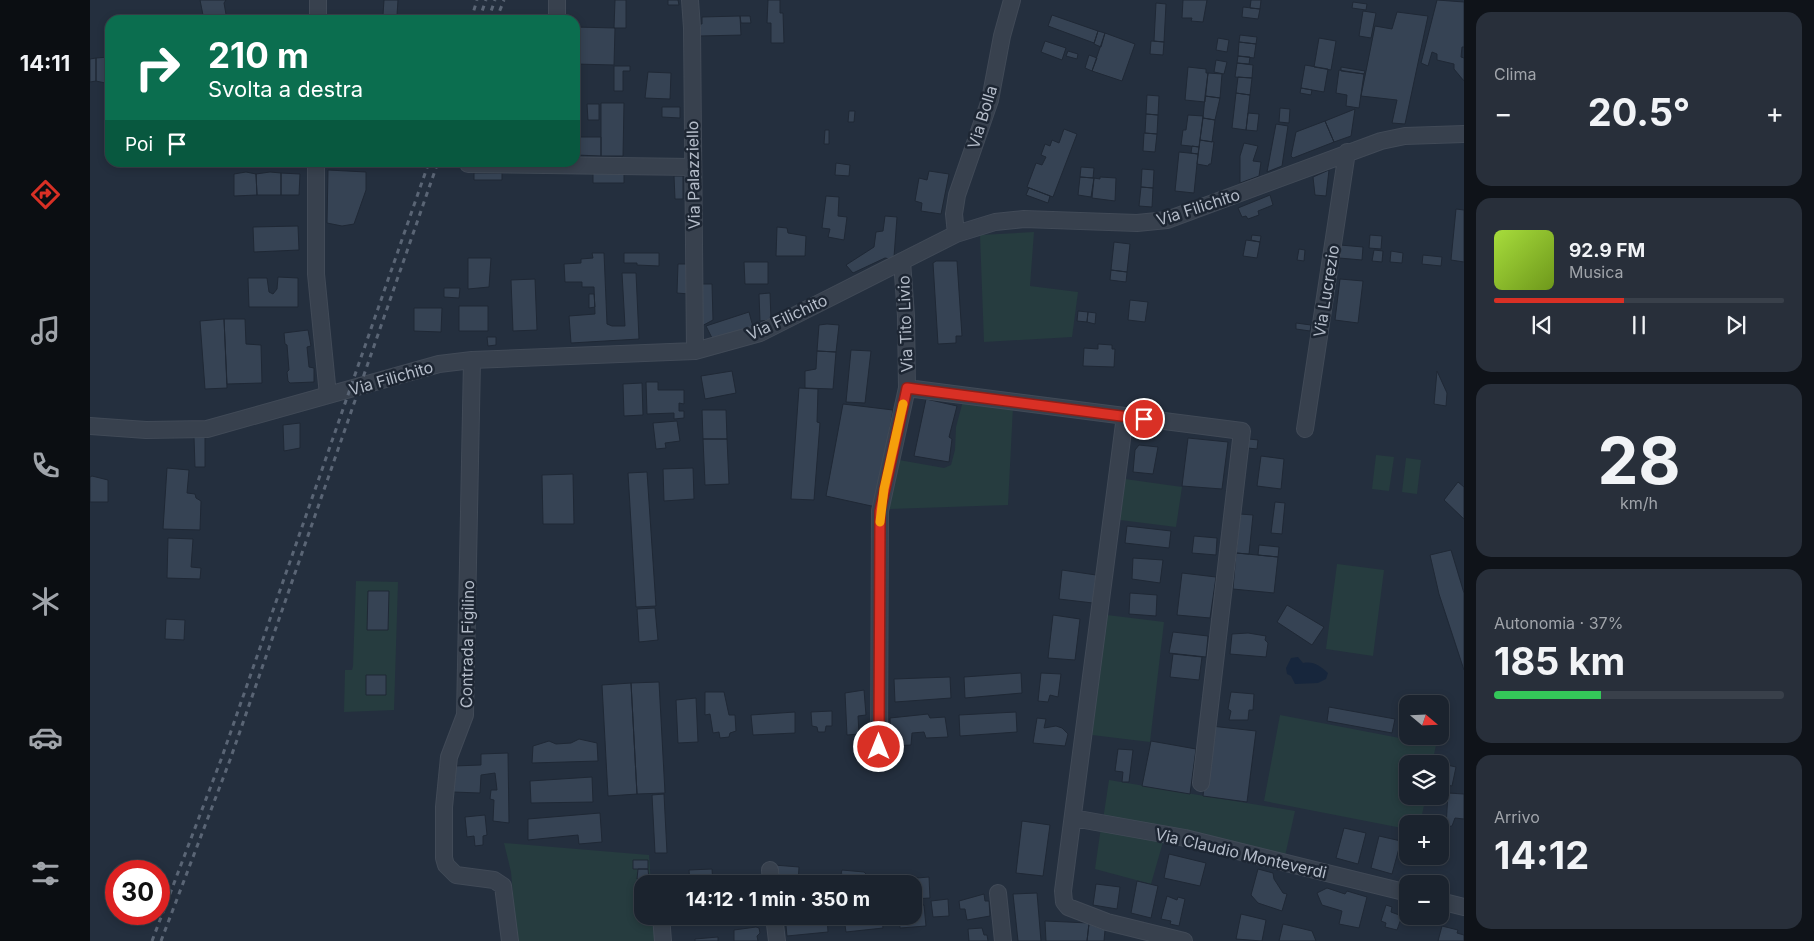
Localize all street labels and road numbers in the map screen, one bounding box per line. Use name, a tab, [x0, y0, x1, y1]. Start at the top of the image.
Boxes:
street label: Via Bolla	[963, 83, 1001, 151]
street label: Via Palazziello	[682, 120, 704, 230]
street label: Via Filichito	[1154, 184, 1242, 230]
street label: Via Lucrezio	[1309, 243, 1343, 339]
street label: Via Tito Livio	[893, 275, 917, 373]
street label: Via Filichito	[744, 290, 830, 344]
street label: Via Filichito	[347, 356, 435, 400]
street label: Contrada Figilino	[456, 580, 478, 708]
street label: Via Claudio Monteverdi	[1153, 824, 1329, 882]

